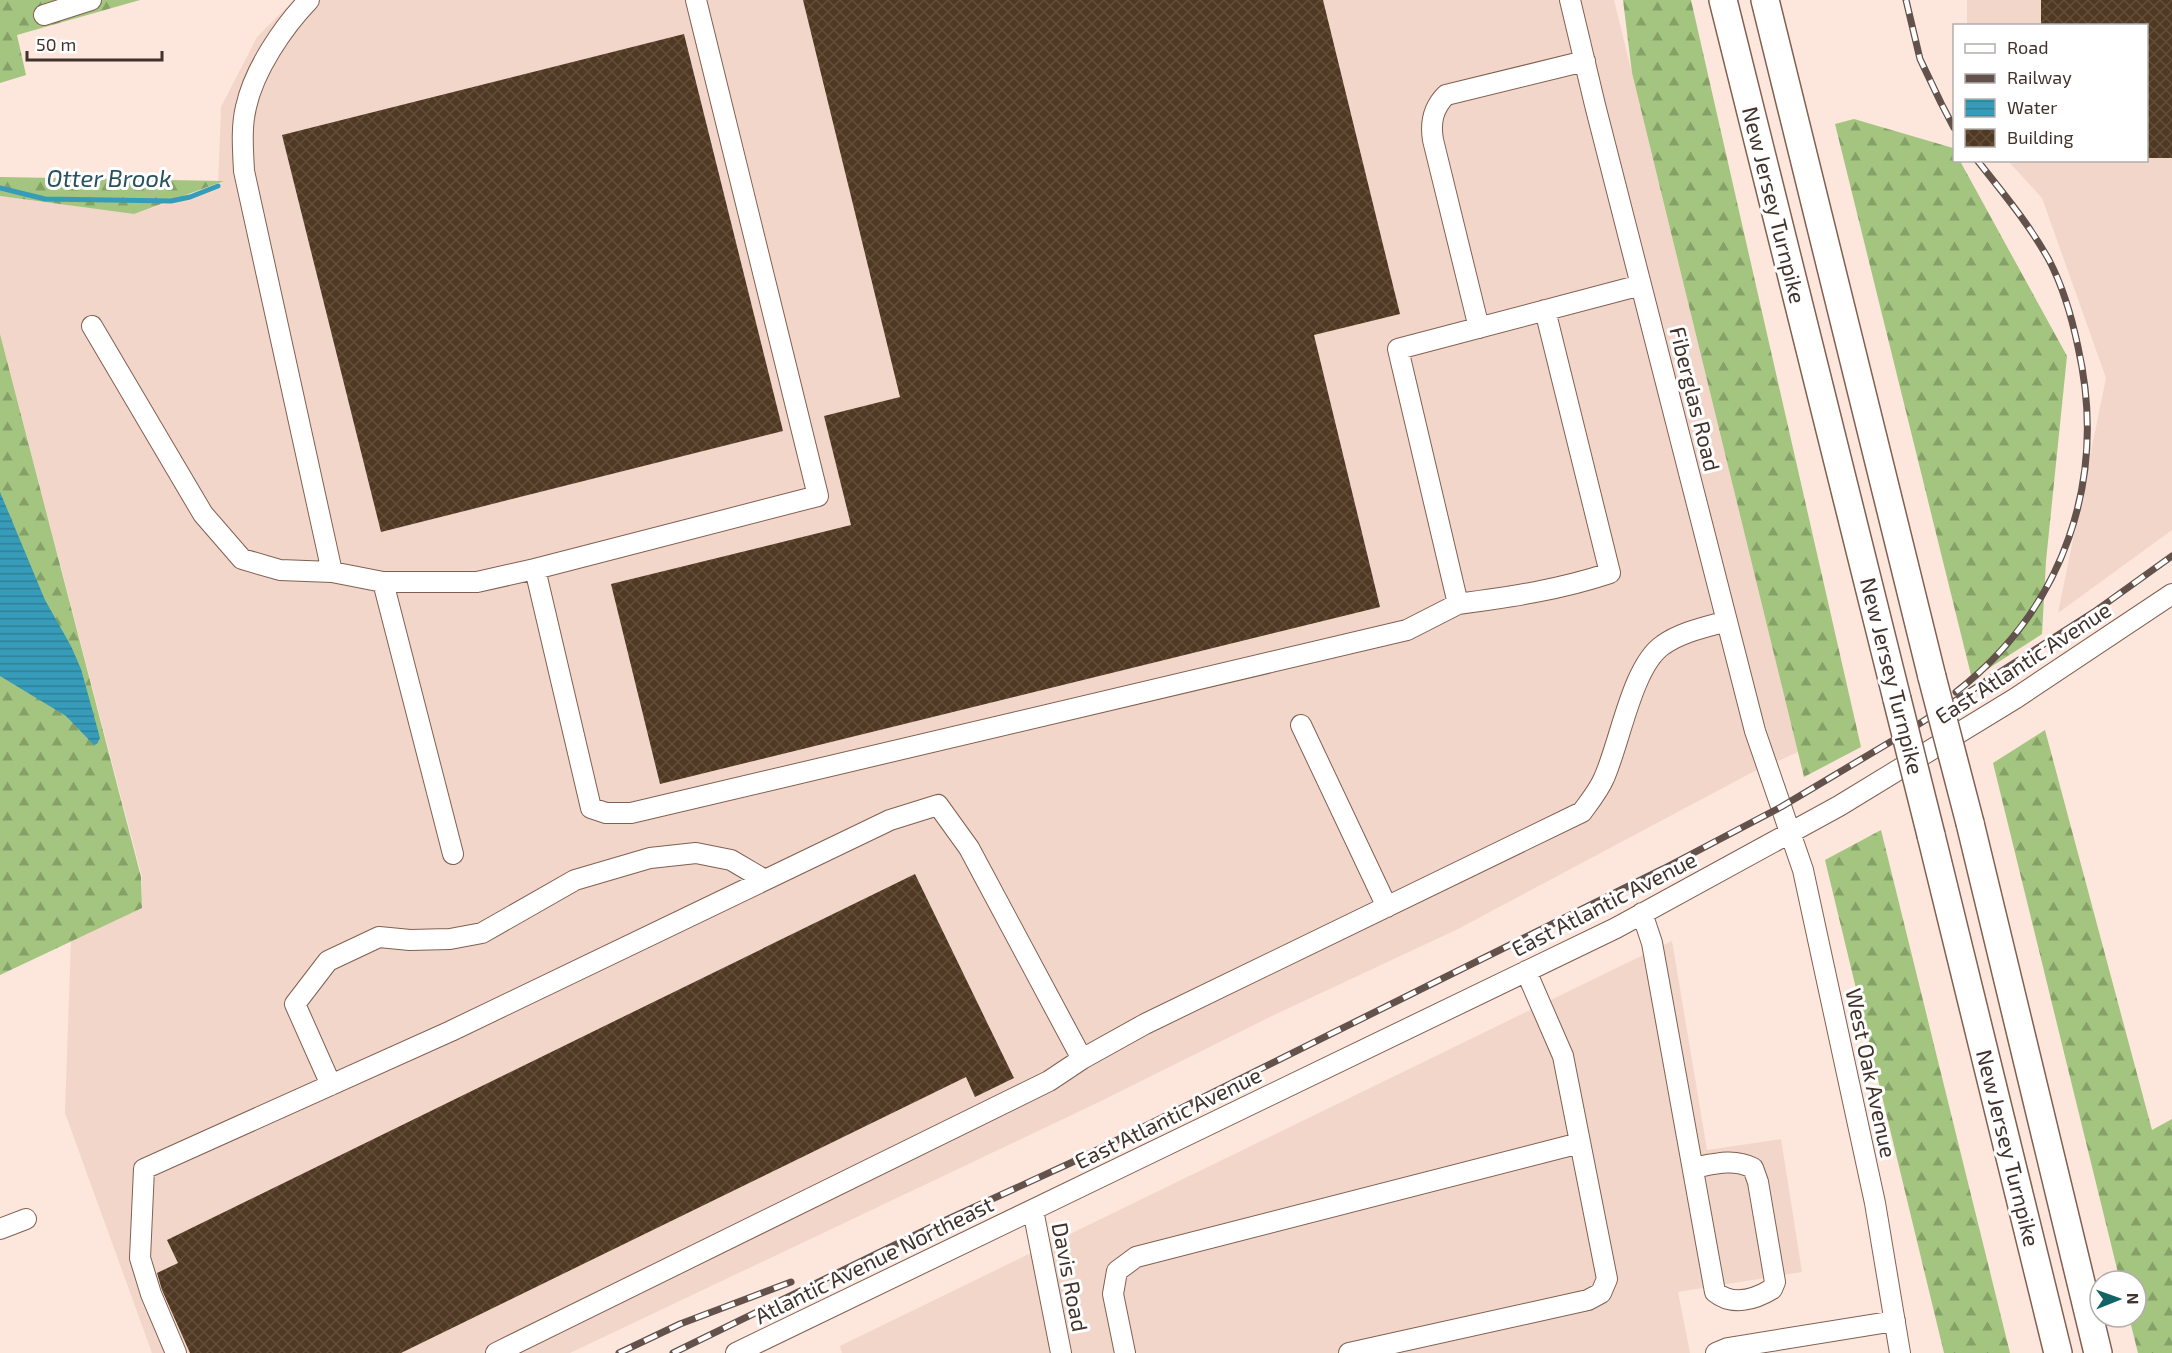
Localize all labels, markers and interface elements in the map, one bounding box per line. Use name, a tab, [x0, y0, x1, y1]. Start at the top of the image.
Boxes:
scale bar	[27, 24, 162, 62]
legend	[1953, 24, 2148, 162]
text: 50 m	[36, 33, 76, 55]
text: Road	[2007, 36, 2048, 58]
text: Railway	[2007, 66, 2072, 88]
text: Water	[2007, 96, 2057, 118]
street label: New Jersey Turnpike	[1738, 104, 1812, 306]
text: Building	[2007, 126, 2074, 148]
water label: Otter Brook	[46, 163, 172, 192]
street label: Fiberglas Road	[1665, 324, 1726, 474]
street label: New Jersey Turnpike	[1856, 575, 1930, 777]
street label: East Atlantic Avenue	[1930, 596, 2115, 729]
street label: East Atlantic Avenue	[1507, 845, 1700, 961]
street label: West Oak Avenue	[1841, 986, 1903, 1160]
street label: New Jersey Turnpike	[1972, 1047, 2046, 1249]
street label: East Atlantic Avenue	[1070, 1061, 1265, 1174]
street label: Atlantic Avenue Northeast	[750, 1190, 997, 1328]
street label: Davis Road	[1048, 1220, 1094, 1334]
north arrow	[2088, 1269, 2148, 1329]
text: N	[2124, 1293, 2143, 1305]

